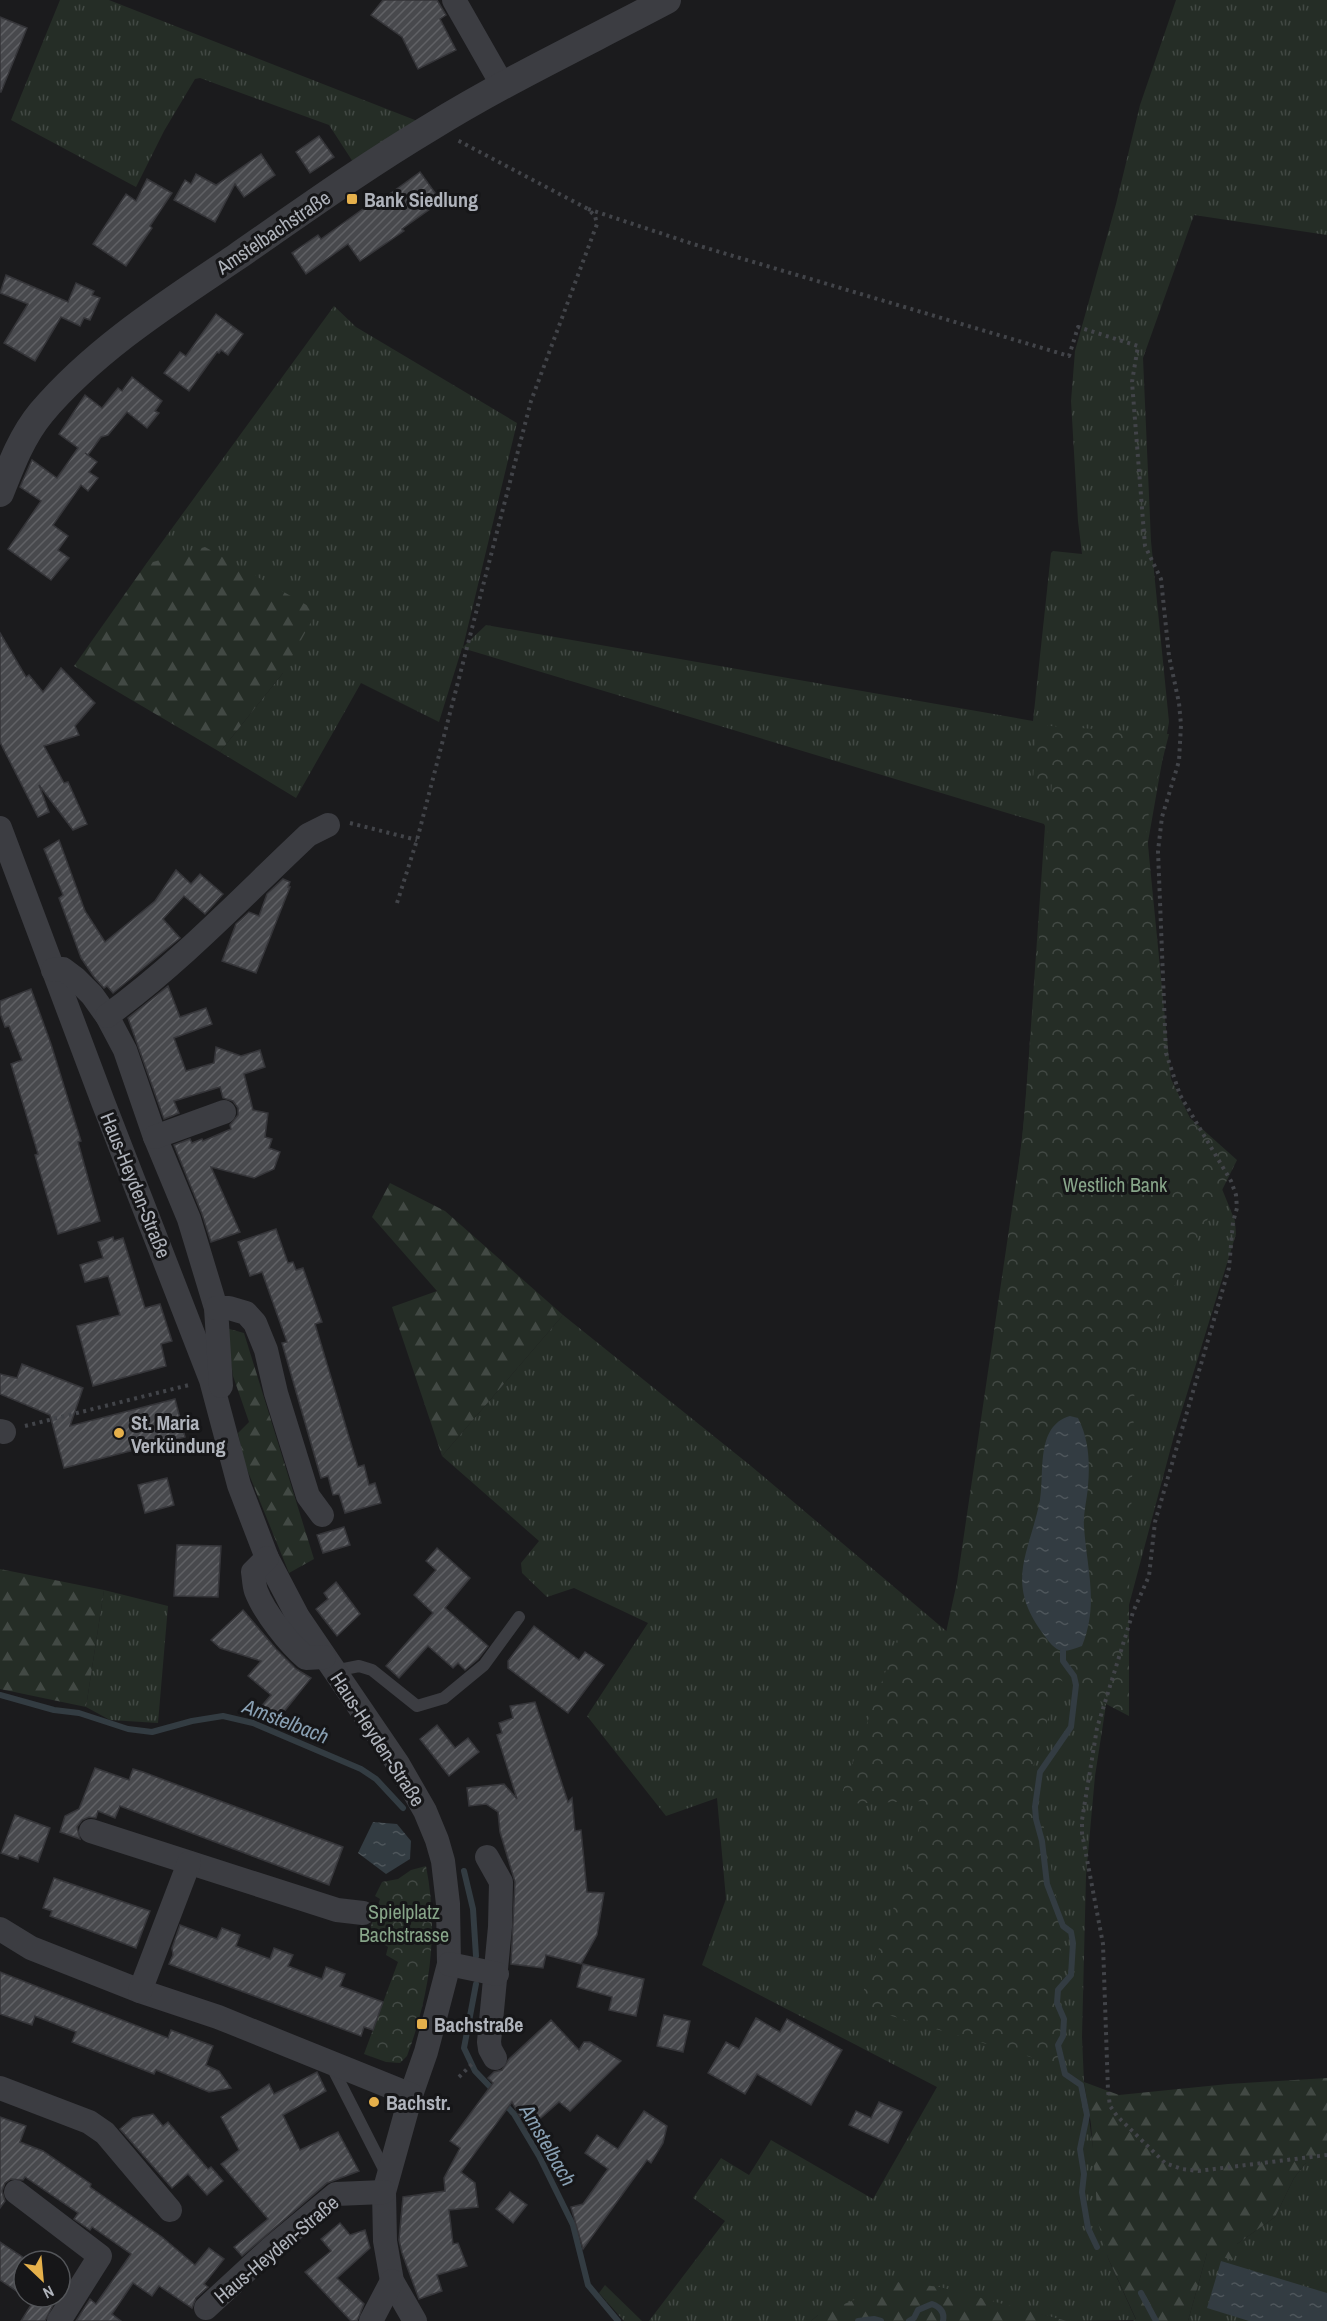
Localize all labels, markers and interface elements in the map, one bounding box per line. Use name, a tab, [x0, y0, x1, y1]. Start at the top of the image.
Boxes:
street label: Amstelbachstraße	[210, 184, 335, 281]
place label: Bank Siedlung	[364, 186, 478, 213]
marker: Bank Siedlung	[345, 192, 359, 206]
street label: Haus-Heyden-Straße	[94, 1108, 178, 1262]
park label: Westlich Bank	[1063, 1171, 1168, 1198]
place label: St. Maria Verkündung	[131, 1409, 225, 1459]
marker: St. Maria Verkündung	[112, 1426, 126, 1440]
street label: Haus-Heyden-Straße	[324, 1667, 432, 1811]
water label: Amstelbach	[238, 1691, 333, 1751]
park label: Spielplatz Bachstrasse	[359, 1898, 449, 1948]
place label: Bachstraße	[434, 2011, 523, 2038]
marker: Bachstraße	[415, 2017, 429, 2031]
place label: Bachstr.	[386, 2089, 451, 2116]
marker: Bachstr.	[367, 2095, 381, 2109]
water label: Amstelbach	[512, 2098, 583, 2191]
street label: Haus-Heyden-Straße	[208, 2189, 344, 2309]
north arrow	[12, 2249, 72, 2309]
text: N	[39, 2281, 58, 2304]

